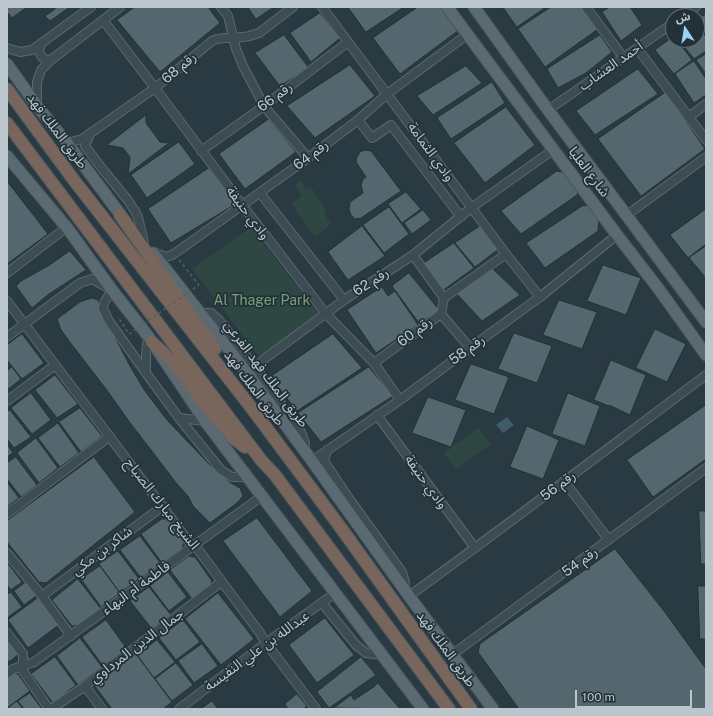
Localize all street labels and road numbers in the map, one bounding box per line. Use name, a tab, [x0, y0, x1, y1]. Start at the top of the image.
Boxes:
street label: أحمد العشاب	[576, 38, 646, 94]
street label: رقم 68	[158, 49, 200, 87]
street label: رقم 66	[254, 78, 296, 116]
street label: طريق الملك فهد	[23, 90, 91, 172]
street label: وادي الثمامة	[404, 119, 458, 185]
street label: رقم 64	[290, 136, 332, 174]
street label: شارع العليا	[565, 144, 613, 200]
street label: وادي حنيفة	[223, 183, 273, 243]
street label: رقم 62	[350, 264, 392, 300]
street label: رقم 60	[394, 313, 436, 351]
street label: طريق الملك فهد الفرعي	[220, 317, 312, 431]
street label: رقم 58	[446, 331, 488, 369]
street label: طريق الملك فهد	[220, 347, 288, 429]
street label: وادي حنيفة	[401, 452, 451, 512]
street label: الشيخ مبارك الصباح	[121, 455, 203, 553]
street label: رقم 56	[537, 467, 579, 505]
street label: شاكر بن مكي	[68, 523, 136, 579]
street label: رقم 54	[559, 543, 601, 581]
street label: فاطمة أم البهاء	[99, 558, 173, 618]
street label: جمال الدين المرداوي	[87, 605, 187, 687]
street label: عبدالله بن علي النفيسة	[201, 607, 313, 695]
street label: طريق الملك فهد	[413, 608, 479, 690]

